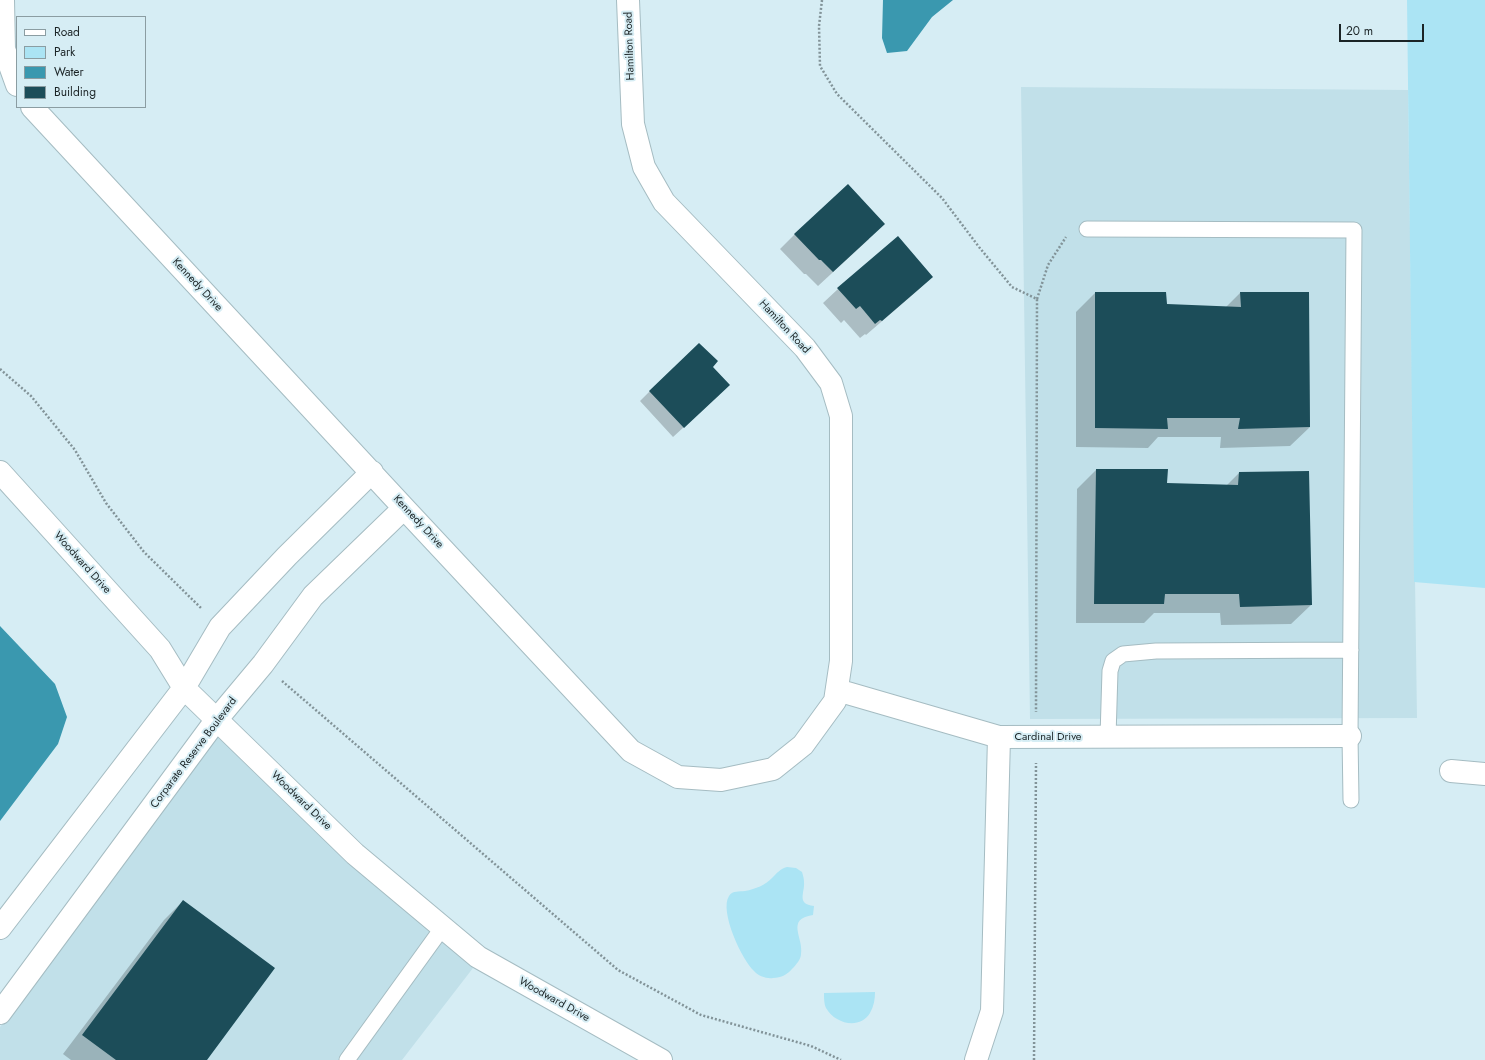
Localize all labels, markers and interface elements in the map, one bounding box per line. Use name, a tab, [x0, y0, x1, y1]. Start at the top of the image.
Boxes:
street label: Hamilton Road	[622, 12, 638, 80]
legend	[16, 16, 146, 108]
scale bar	[1341, 16, 1426, 42]
text: 20 m	[1346, 22, 1373, 40]
text: Road	[54, 23, 80, 41]
text: Park	[54, 43, 75, 61]
text: Water	[54, 63, 84, 81]
text: Building	[54, 83, 96, 101]
street label: Kennedy Drive	[169, 256, 225, 314]
street label: Hamilton Road	[756, 297, 812, 357]
street label: Kennedy Drive	[390, 493, 446, 551]
street label: Woodward Drive	[51, 529, 113, 597]
street label: Corparate Reserve Boulevard	[148, 695, 240, 811]
street label: Cardinal Drive	[1014, 730, 1082, 744]
street label: Woodward Drive	[268, 769, 334, 833]
street label: Woodward Drive	[516, 975, 592, 1025]

